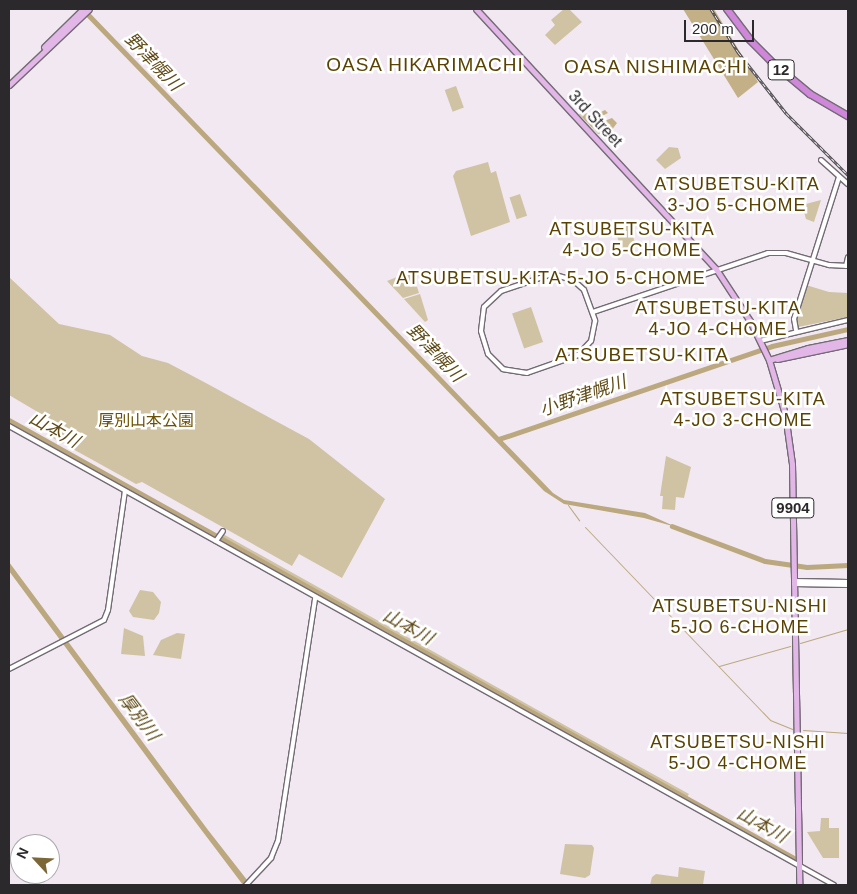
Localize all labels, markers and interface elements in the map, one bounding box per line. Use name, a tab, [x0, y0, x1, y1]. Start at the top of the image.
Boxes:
scale bar	[687, 10, 757, 42]
text: 200 m	[692, 20, 734, 37]
water label: 野津幌川	[120, 29, 186, 95]
district label: OASA HIKARIMACHI	[324, 54, 526, 76]
district label: OASA NISHIMACHI	[562, 56, 750, 78]
road number: 12	[767, 58, 795, 82]
street label: 3rd Street	[564, 87, 626, 151]
district label: ATSUBETSU-KITA 3-JO 5-CHOME	[653, 174, 821, 216]
district label: ATSUBETSU-KITA 4-JO 5-CHOME	[548, 219, 716, 262]
district label: ATSUBETSU-KITA 5-JO 5-CHOME	[392, 267, 710, 289]
district label: ATSUBETSU-KITA 4-JO 4-CHOME	[634, 298, 802, 340]
water label: 野津幌川	[402, 320, 468, 386]
district label: ATSUBETSU-KITA	[553, 344, 731, 366]
water label: 小野津幌川	[537, 371, 629, 421]
district label: ATSUBETSU-KITA 4-JO 3-CHOME	[659, 389, 827, 432]
water label: 山本川	[25, 407, 83, 453]
park label: 厚別山本公園	[98, 411, 194, 431]
road number: 9904	[770, 496, 816, 520]
district label: ATSUBETSU-NISHI 5-JO 6-CHOME	[650, 596, 830, 638]
water label: 山本川	[379, 604, 437, 650]
water label: 厚別川	[114, 689, 164, 745]
district label: ATSUBETSU-NISHI 5-JO 4-CHOME	[648, 732, 828, 774]
water label: 山本川	[733, 802, 791, 848]
north arrow	[10, 834, 60, 884]
text: N	[13, 845, 32, 861]

